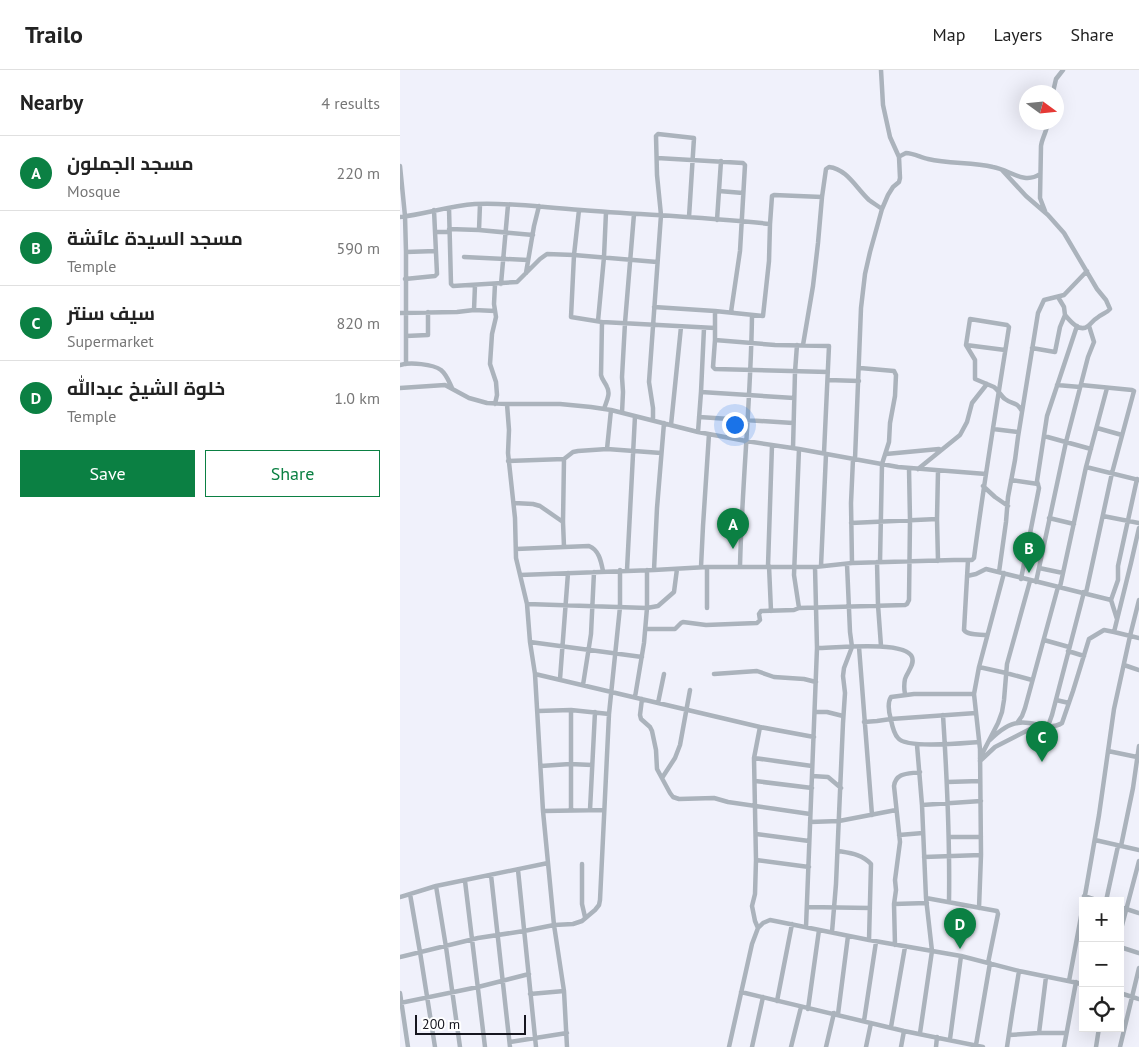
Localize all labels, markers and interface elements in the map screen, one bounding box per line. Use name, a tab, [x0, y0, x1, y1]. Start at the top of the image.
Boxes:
text: Trailo	[25, 19, 83, 50]
text: Map	[933, 23, 965, 46]
text: Layers	[993, 23, 1042, 46]
text: Share	[1070, 23, 1114, 46]
north arrow	[1019, 85, 1064, 130]
text: Nearby	[20, 89, 83, 116]
text: 4 results	[321, 93, 380, 113]
text: مسجد الجملون	[67, 151, 193, 175]
text: A	[31, 163, 41, 183]
text: 220 m	[337, 163, 380, 183]
text: Mosque	[67, 181, 120, 201]
text: مسجد السيدة عائشة	[67, 226, 243, 250]
text: B	[31, 238, 41, 258]
text: 590 m	[337, 238, 380, 258]
text: Temple	[67, 256, 116, 276]
text: سيف سنتر	[67, 301, 155, 325]
text: C	[32, 313, 40, 333]
text: 820 m	[337, 313, 380, 333]
text: Supermarket	[67, 331, 154, 351]
text: خلوة الشيخ عبدالله	[67, 376, 225, 400]
text: D	[31, 388, 41, 408]
text: 1.0 km	[334, 388, 380, 408]
text: Temple	[67, 406, 116, 426]
your location	[722, 412, 748, 438]
button: Save	[20, 450, 195, 497]
button: Share	[205, 450, 380, 497]
pin: A	[717, 508, 749, 549]
pin: B	[1013, 532, 1045, 573]
pin: C	[1026, 721, 1058, 762]
map controls	[1079, 897, 1124, 1032]
button: +	[1079, 897, 1124, 942]
pin: D	[944, 908, 976, 949]
button: −	[1079, 942, 1124, 987]
button: locate	[1079, 987, 1124, 1032]
scale bar	[415, 1012, 526, 1035]
text: 200 m	[422, 1015, 460, 1033]

